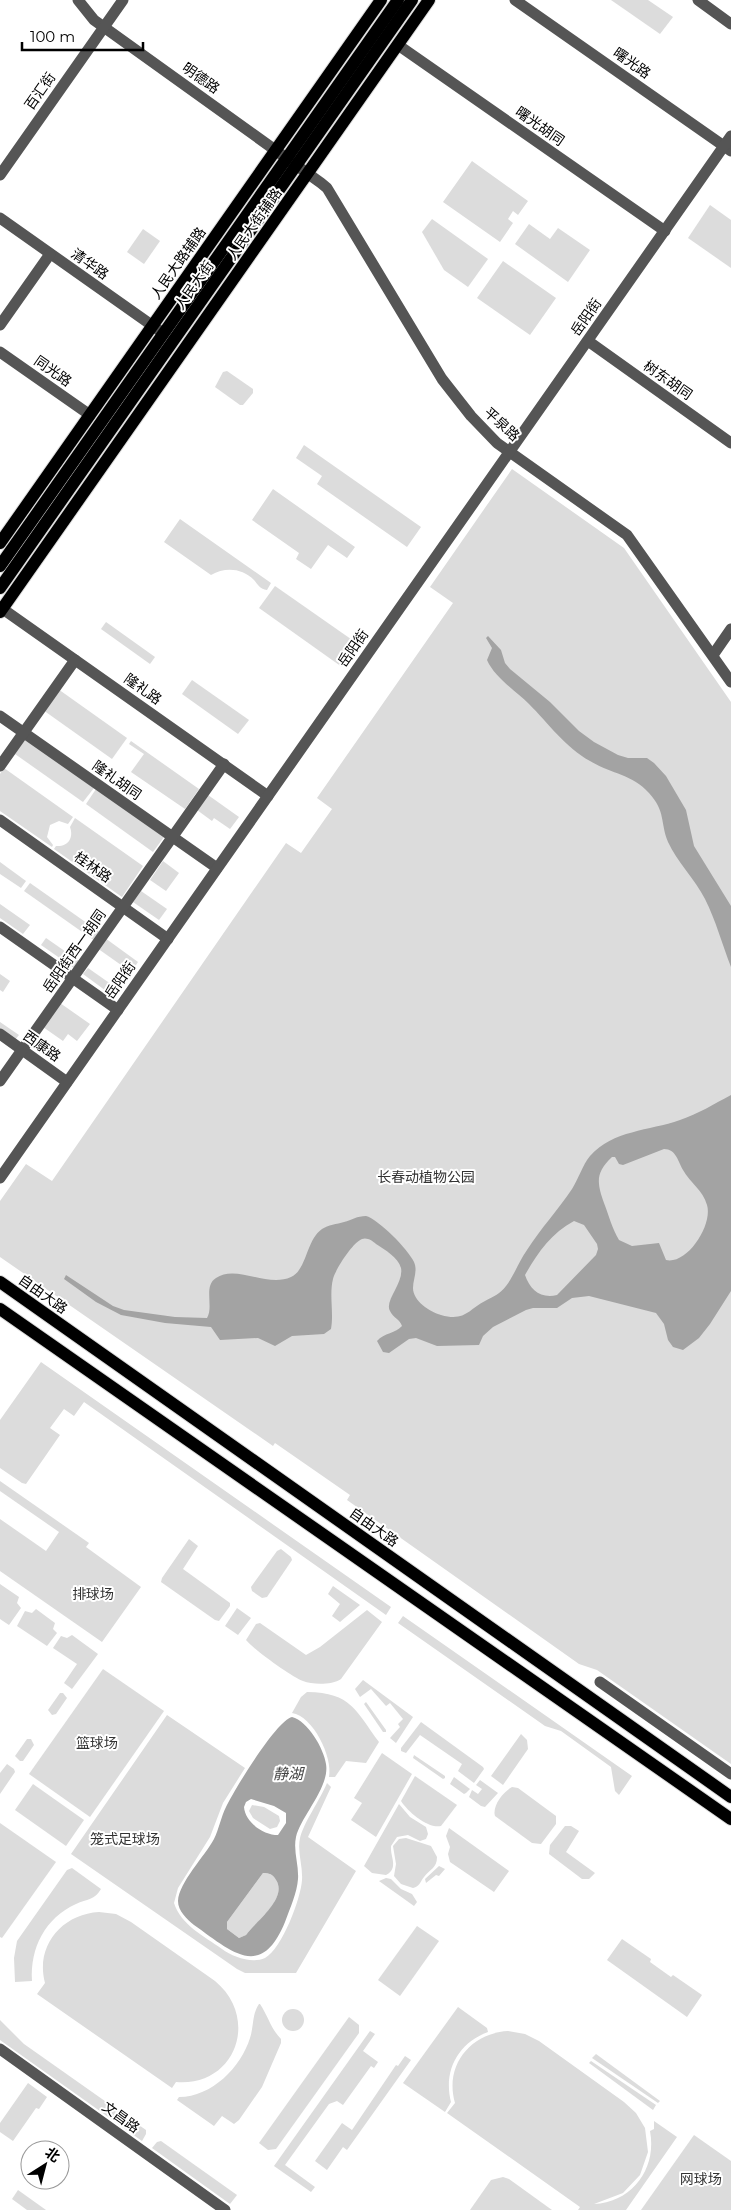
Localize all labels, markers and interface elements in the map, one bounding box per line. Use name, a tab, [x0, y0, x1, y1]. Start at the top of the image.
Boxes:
scale bar	[22, 20, 144, 52]
text: 100 m	[30, 27, 75, 46]
street label: 曙光路	[610, 44, 654, 82]
street label: 明德路	[179, 59, 223, 97]
street label: 百汇街	[21, 69, 59, 113]
street label: 曙光胡同	[512, 103, 568, 149]
street label: 人民大街辅路	[223, 184, 285, 264]
street label: 人民大路辅路	[147, 223, 209, 303]
street label: 清华路	[68, 245, 112, 283]
street label: 人民大街	[171, 257, 217, 313]
street label: 岳阳街	[567, 295, 605, 339]
street label: 同光路	[31, 352, 75, 390]
street label: 树东胡同	[640, 357, 696, 403]
street label: 平泉路	[480, 403, 524, 445]
street label: 岳阳街	[334, 626, 372, 670]
street label: 隆礼路	[121, 670, 165, 708]
street label: 隆礼胡同	[89, 757, 145, 803]
street label: 桂林路	[71, 848, 115, 886]
street label: 岳阳街西一胡同	[39, 906, 109, 996]
street label: 岳阳街	[101, 958, 139, 1002]
street label: 西康路	[20, 1027, 64, 1065]
park label: 长春动植物公园	[377, 1168, 475, 1186]
street label: 自由大路	[15, 1271, 71, 1317]
street label: 自由大路	[346, 1504, 402, 1550]
park label: 排球场	[72, 1585, 114, 1603]
park label: 篮球场	[76, 1734, 118, 1752]
water label: 静湖	[273, 1764, 305, 1783]
park label: 笼式足球场	[90, 1830, 160, 1848]
street label: 文昌路	[99, 2097, 143, 2137]
north arrow	[20, 2140, 70, 2190]
text: 北	[42, 2143, 64, 2166]
park label: 网球场	[680, 2170, 722, 2188]

